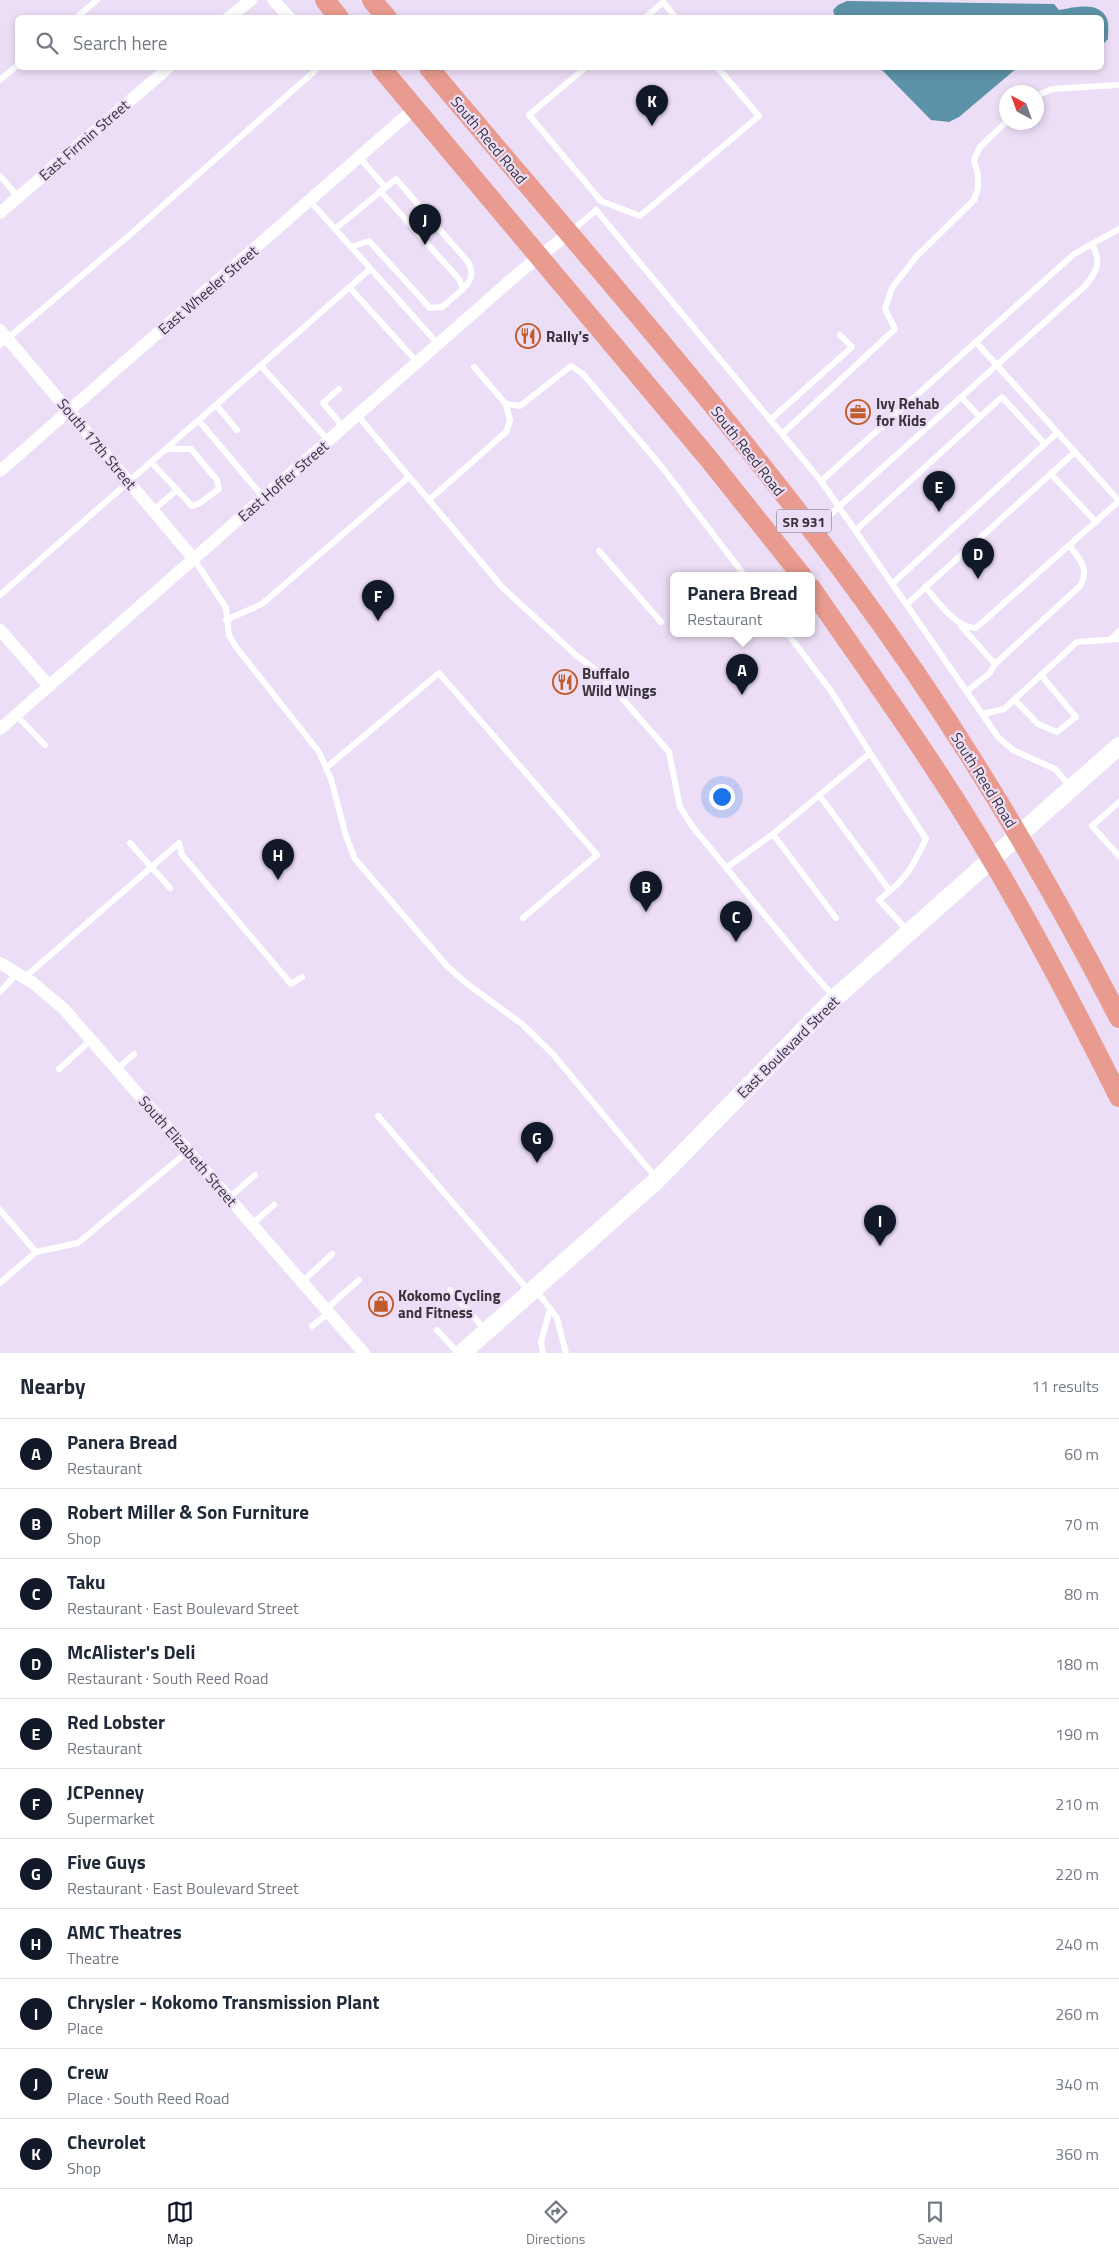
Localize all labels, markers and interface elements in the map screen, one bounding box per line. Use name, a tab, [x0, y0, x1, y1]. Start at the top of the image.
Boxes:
search box	[15, 15, 1104, 70]
text: Search here	[73, 28, 167, 57]
icon: search	[33, 29, 61, 57]
pin: K	[636, 85, 668, 126]
north arrow	[999, 85, 1044, 130]
street label: South Reed Road	[445, 91, 533, 189]
street label: East Firmin Street	[34, 94, 135, 186]
pin: J	[409, 204, 441, 245]
street label: East Wheeler Street	[153, 239, 264, 340]
restaurant icon: Rally's	[515, 323, 541, 349]
place label: Rally's	[546, 325, 589, 348]
place label: Ivy Rehab for Kids	[876, 392, 940, 432]
street label: South 17th Street	[52, 393, 143, 495]
office icon: Ivy Rehab for Kids	[845, 399, 871, 425]
street label: South Reed Road	[706, 401, 790, 501]
street label: East Hoffer Street	[232, 434, 334, 527]
pin: E	[923, 471, 955, 512]
road number: SR 931	[776, 510, 832, 532]
pin: D	[962, 538, 994, 579]
popup	[670, 572, 815, 637]
text: Panera Bread	[687, 578, 798, 607]
pin: F	[362, 580, 394, 621]
text: Restaurant	[687, 607, 762, 631]
pin: A	[726, 654, 758, 695]
place label: Buffalo Wild Wings	[582, 662, 657, 702]
restaurant icon: Buffalo Wild Wings	[552, 669, 578, 695]
street label: South Reed Road	[945, 728, 1023, 832]
your location	[709, 784, 735, 810]
pin: H	[262, 839, 294, 880]
pin: B	[630, 871, 662, 912]
pin: C	[720, 901, 752, 942]
street label: East Boulevard Street	[731, 990, 845, 1104]
street label: South Elizabeth Street	[133, 1090, 243, 1212]
pin: G	[521, 1122, 553, 1163]
pin: I	[864, 1205, 896, 1246]
place label: Kokomo Cycling and Fitness	[398, 1284, 500, 1324]
shop icon: Kokomo Cycling and Fitness	[368, 1291, 394, 1317]
text: Nearby	[20, 1370, 85, 1402]
text: 11 results	[1031, 1374, 1099, 1398]
text: Panera Bread	[67, 1427, 177, 1456]
text: A	[31, 1442, 41, 1466]
text: 60 m	[1064, 1442, 1099, 1466]
text: Restaurant	[67, 1456, 142, 1480]
text: Robert Miller & Son Furniture	[67, 1497, 309, 1526]
text: B	[31, 1512, 41, 1536]
text: 70 m	[1064, 1512, 1099, 1536]
text: Shop	[67, 1526, 101, 1550]
text: Taku	[67, 1567, 106, 1596]
text: C	[32, 1582, 40, 1606]
text: 80 m	[1064, 1582, 1099, 1606]
text: Restaurant · East Boulevard Street	[67, 1596, 299, 1620]
text: McAlister's Deli	[67, 1637, 195, 1666]
text: D	[31, 1652, 41, 1676]
text: 180 m	[1055, 1652, 1099, 1676]
text: Restaurant · South Reed Road	[67, 1666, 268, 1690]
text: Red Lobster	[67, 1707, 165, 1736]
text: E	[32, 1722, 40, 1746]
text: 190 m	[1055, 1722, 1099, 1746]
text: Restaurant	[67, 1736, 142, 1760]
text: JCPenney	[67, 1777, 144, 1806]
text: F	[32, 1792, 40, 1816]
text: 210 m	[1055, 1792, 1099, 1816]
text: Supermarket	[67, 1806, 154, 1830]
text: Five Guys	[67, 1847, 146, 1876]
text: G	[31, 1862, 41, 1886]
text: 220 m	[1055, 1862, 1099, 1886]
text: Restaurant · East Boulevard Street	[67, 1876, 299, 1900]
text: AMC Theatres	[67, 1917, 182, 1946]
text: H	[31, 1932, 41, 1956]
text: 240 m	[1055, 1932, 1099, 1956]
text: Theatre	[67, 1946, 119, 1970]
text: Chrysler - Kokomo Transmission Plant	[67, 1987, 379, 2016]
text: I	[34, 2002, 38, 2026]
text: 260 m	[1055, 2002, 1099, 2026]
text: Place	[67, 2016, 103, 2040]
text: Crew	[67, 2057, 109, 2086]
text: J	[34, 2072, 38, 2096]
text: 340 m	[1055, 2072, 1099, 2096]
text: Place · South Reed Road	[67, 2086, 230, 2110]
text: Chevrolet	[67, 2127, 146, 2156]
text: K	[31, 2142, 41, 2166]
text: 360 m	[1055, 2142, 1099, 2166]
text: Shop	[67, 2156, 101, 2180]
tab: Map	[166, 2198, 194, 2249]
tab: Directions	[526, 2198, 585, 2249]
tab: Saved	[917, 2198, 953, 2249]

